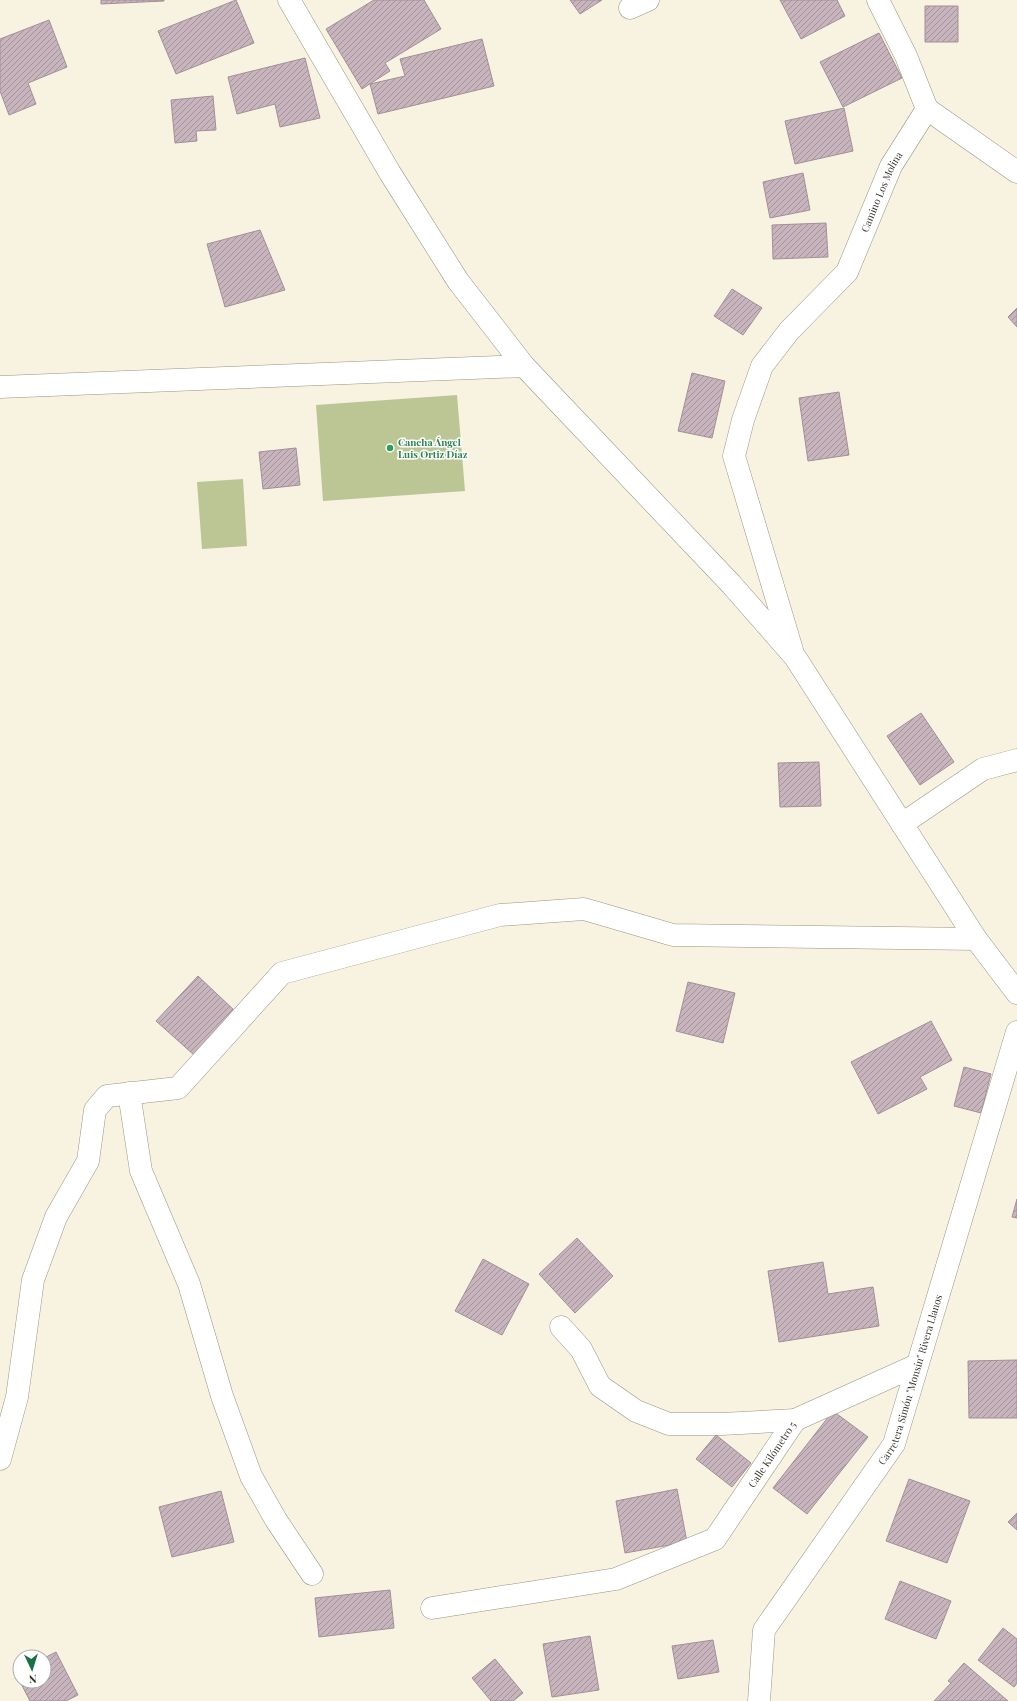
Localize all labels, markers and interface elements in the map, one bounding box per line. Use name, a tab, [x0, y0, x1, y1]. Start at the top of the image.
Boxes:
street label: Camino Los Molina	[857, 149, 905, 234]
place label: Cancha Ángel Luis Ortiz Díaz	[398, 435, 468, 461]
marker: Cancha Ángel Luis Ortiz Díaz	[385, 443, 395, 453]
street label: Carretera Simón "Monsín" Rivera Llanos	[875, 1293, 945, 1468]
street label: Calle Kilómetro 5	[745, 1419, 799, 1490]
north arrow	[12, 1649, 52, 1689]
text: N	[28, 1672, 37, 1687]

